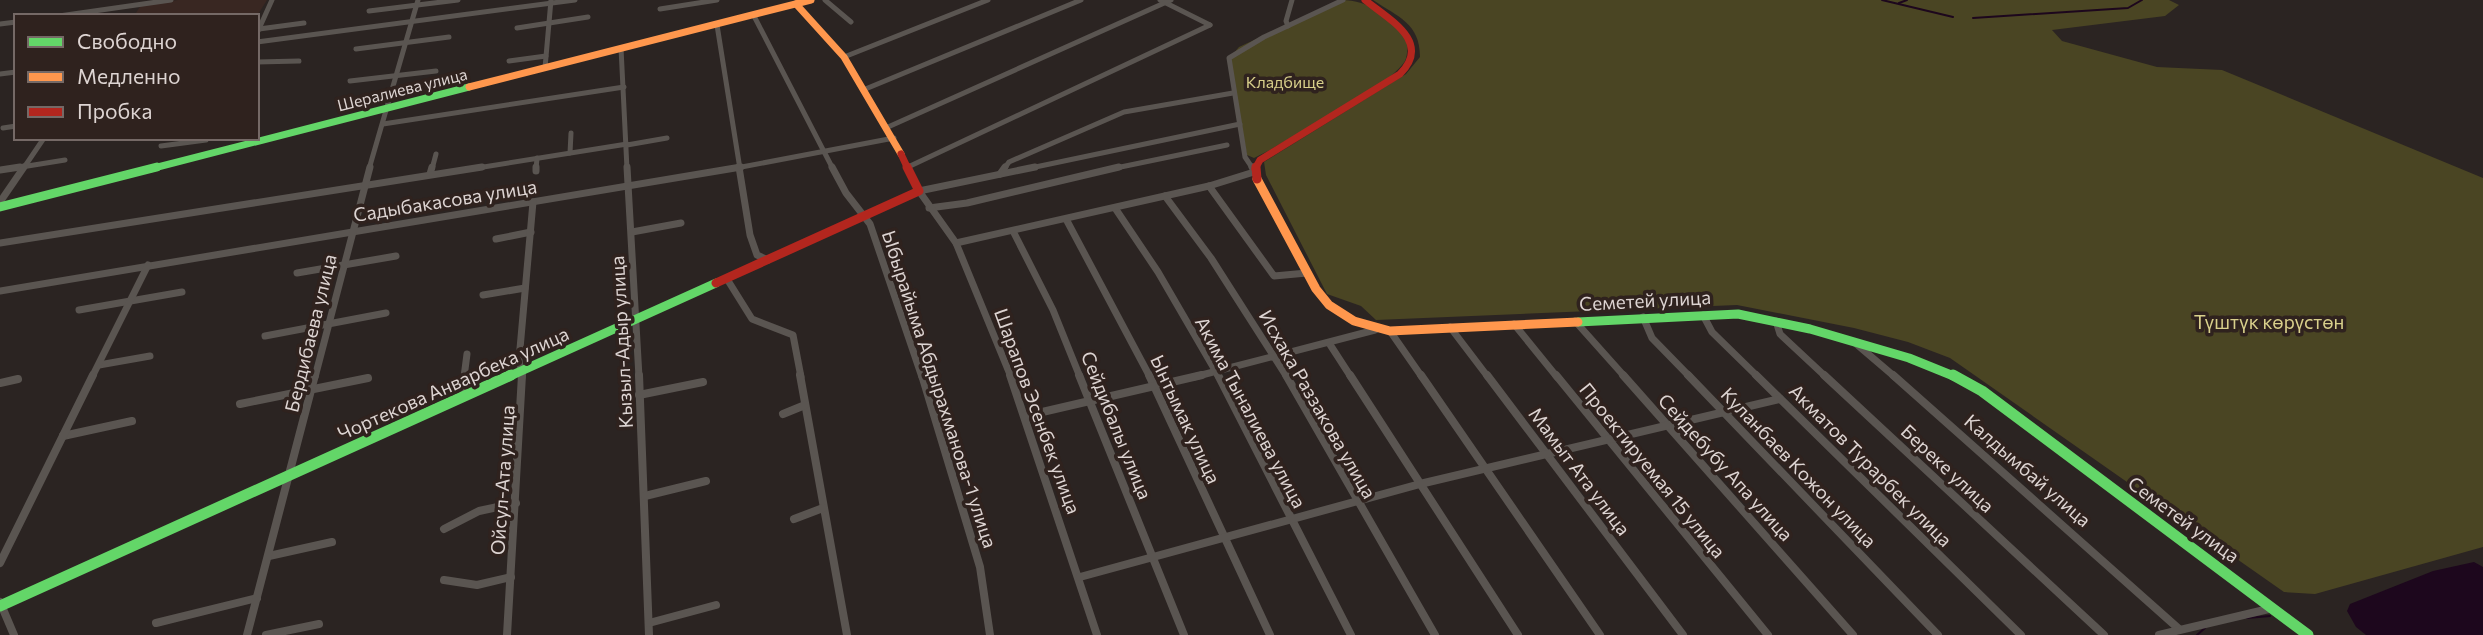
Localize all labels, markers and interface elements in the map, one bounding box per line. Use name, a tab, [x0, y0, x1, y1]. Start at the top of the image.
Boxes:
legend	[14, 14, 259, 140]
text: Свободно	[77, 28, 177, 53]
text: Медленно	[77, 63, 181, 88]
street label: Шералиева улица	[335, 64, 469, 114]
park label: Кладбище	[1246, 72, 1324, 91]
text: Пробка	[77, 98, 152, 123]
street label: Садыбакасова улица	[352, 174, 538, 226]
street label: Ыбырайыма Абдырахманова-1 улица	[878, 227, 1002, 551]
street label: Бердибаева улица	[279, 252, 341, 414]
street label: Кызыл-Адыр улица	[605, 255, 637, 429]
street label: Семетей улица	[1579, 285, 1711, 315]
street label: Шарапов Эсенбек улица	[990, 305, 1086, 517]
street label: Исхака Раззакова улица	[1255, 306, 1381, 502]
park label: Түштүк көрүстөн	[2194, 310, 2344, 333]
street label: Акима Тыналиева улица	[1191, 312, 1311, 512]
street label: Чортекова Анварбека улица	[334, 321, 572, 445]
street label: Сейдибалы улица	[1077, 348, 1157, 502]
street label: Ынтымак улица	[1146, 351, 1226, 487]
street label: Проектируемая 15 улица	[1575, 378, 1731, 562]
street label: Акматов Турарбек улица	[1785, 379, 1957, 551]
street label: Куланбаев Кожон улица	[1717, 382, 1881, 552]
street label: Сейдебубу Апа улица	[1654, 389, 1798, 545]
street label: Мамыт Ата улица	[1524, 402, 1636, 540]
street label: Ойсул-Ата улица	[485, 404, 519, 556]
street label: Калдымбай улица	[1960, 409, 2096, 531]
street label: Береке улица	[1897, 419, 1999, 517]
street label: Семетей улица	[2124, 471, 2244, 567]

